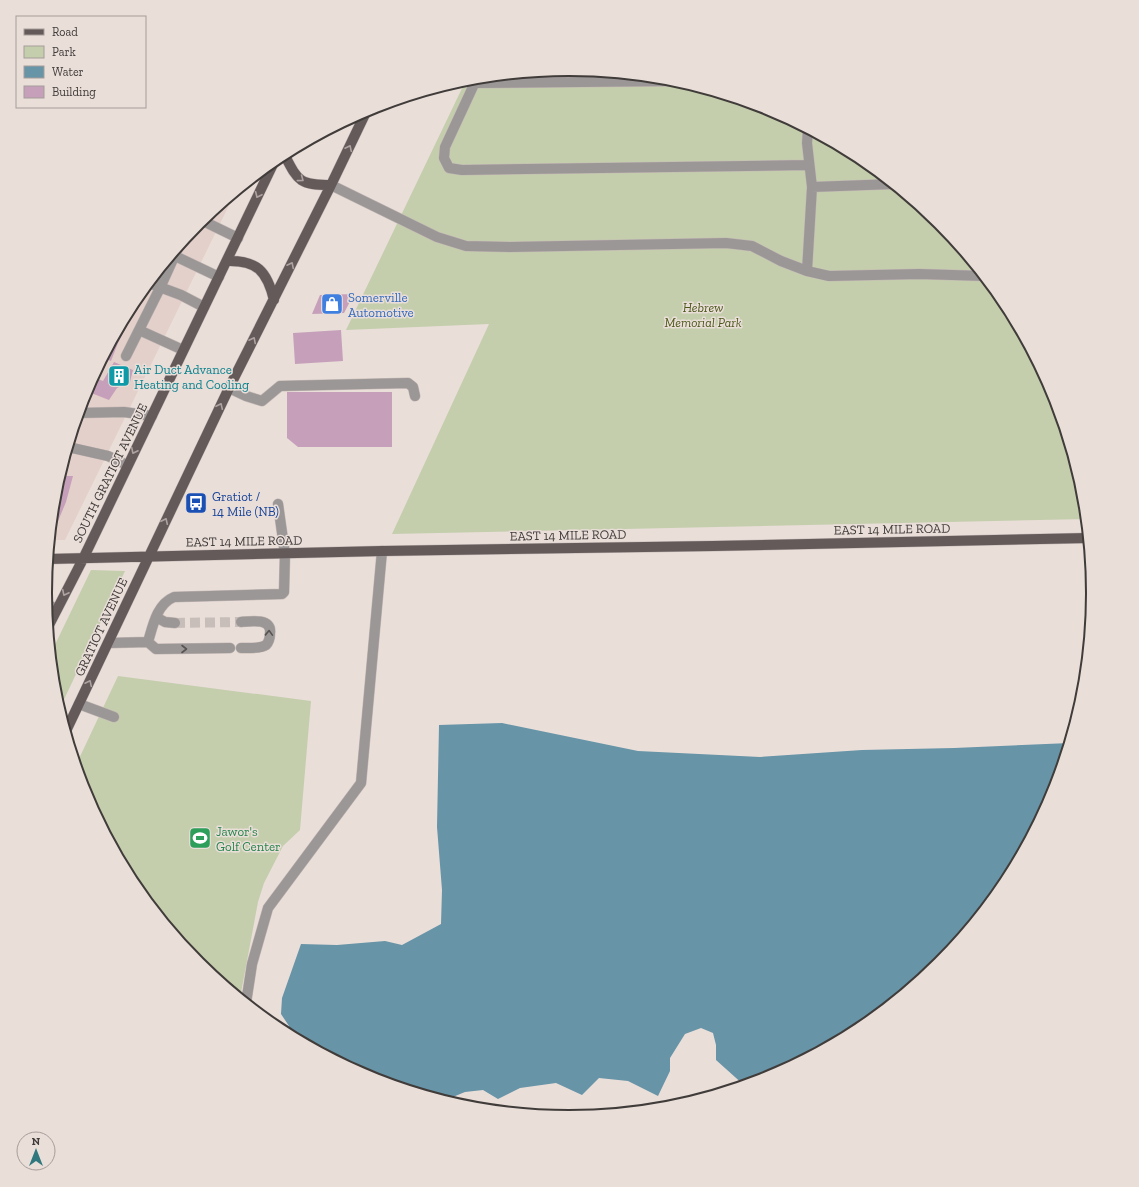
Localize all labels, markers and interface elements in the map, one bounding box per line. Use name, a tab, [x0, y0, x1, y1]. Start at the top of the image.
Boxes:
legend	[16, 16, 146, 108]
text: Road	[52, 25, 78, 39]
text: Park	[52, 45, 77, 59]
text: Water	[52, 65, 84, 79]
text: Building	[52, 85, 96, 99]
one-way arrow	[344, 145, 352, 152]
one-way arrow	[297, 174, 304, 181]
one-way arrow	[255, 191, 263, 199]
one-way arrow	[286, 261, 294, 269]
place label: Somerville Automotive	[348, 290, 414, 320]
shop icon: Somerville Automotive	[319, 291, 345, 317]
park label: Hebrew Memorial Park	[664, 300, 742, 330]
one-way arrow	[248, 337, 256, 345]
place label: Air Duct Advance Heating and Cooling	[134, 362, 249, 392]
building icon: Air Duct Advance Heating and Cooling	[106, 363, 132, 389]
street label: SOUTH GRATIOT AVENUE	[70, 401, 150, 545]
one-way arrow	[215, 403, 223, 410]
one-way arrow	[132, 446, 139, 454]
place label: Gratiot / 14 Mile (NB)	[212, 489, 279, 519]
bus stop icon: Gratiot / 14 Mile (NB)	[183, 490, 209, 516]
one-way arrow	[160, 518, 168, 526]
street label: EAST 14 MILE ROAD	[834, 520, 950, 538]
street label: EAST 14 MILE ROAD	[510, 526, 626, 544]
street label: EAST 14 MILE ROAD	[186, 532, 302, 550]
street label: GRATIOT AVENUE	[72, 575, 131, 679]
one-way arrow	[62, 588, 70, 596]
one-way arrow	[265, 630, 273, 636]
one-way arrow	[181, 645, 187, 653]
one-way arrow	[84, 680, 92, 687]
place label: Jawor's Golf Center	[216, 824, 281, 854]
sports icon: Jawor's Golf Center	[187, 825, 213, 851]
north arrow	[16, 1131, 56, 1171]
text: N	[32, 1135, 41, 1148]

